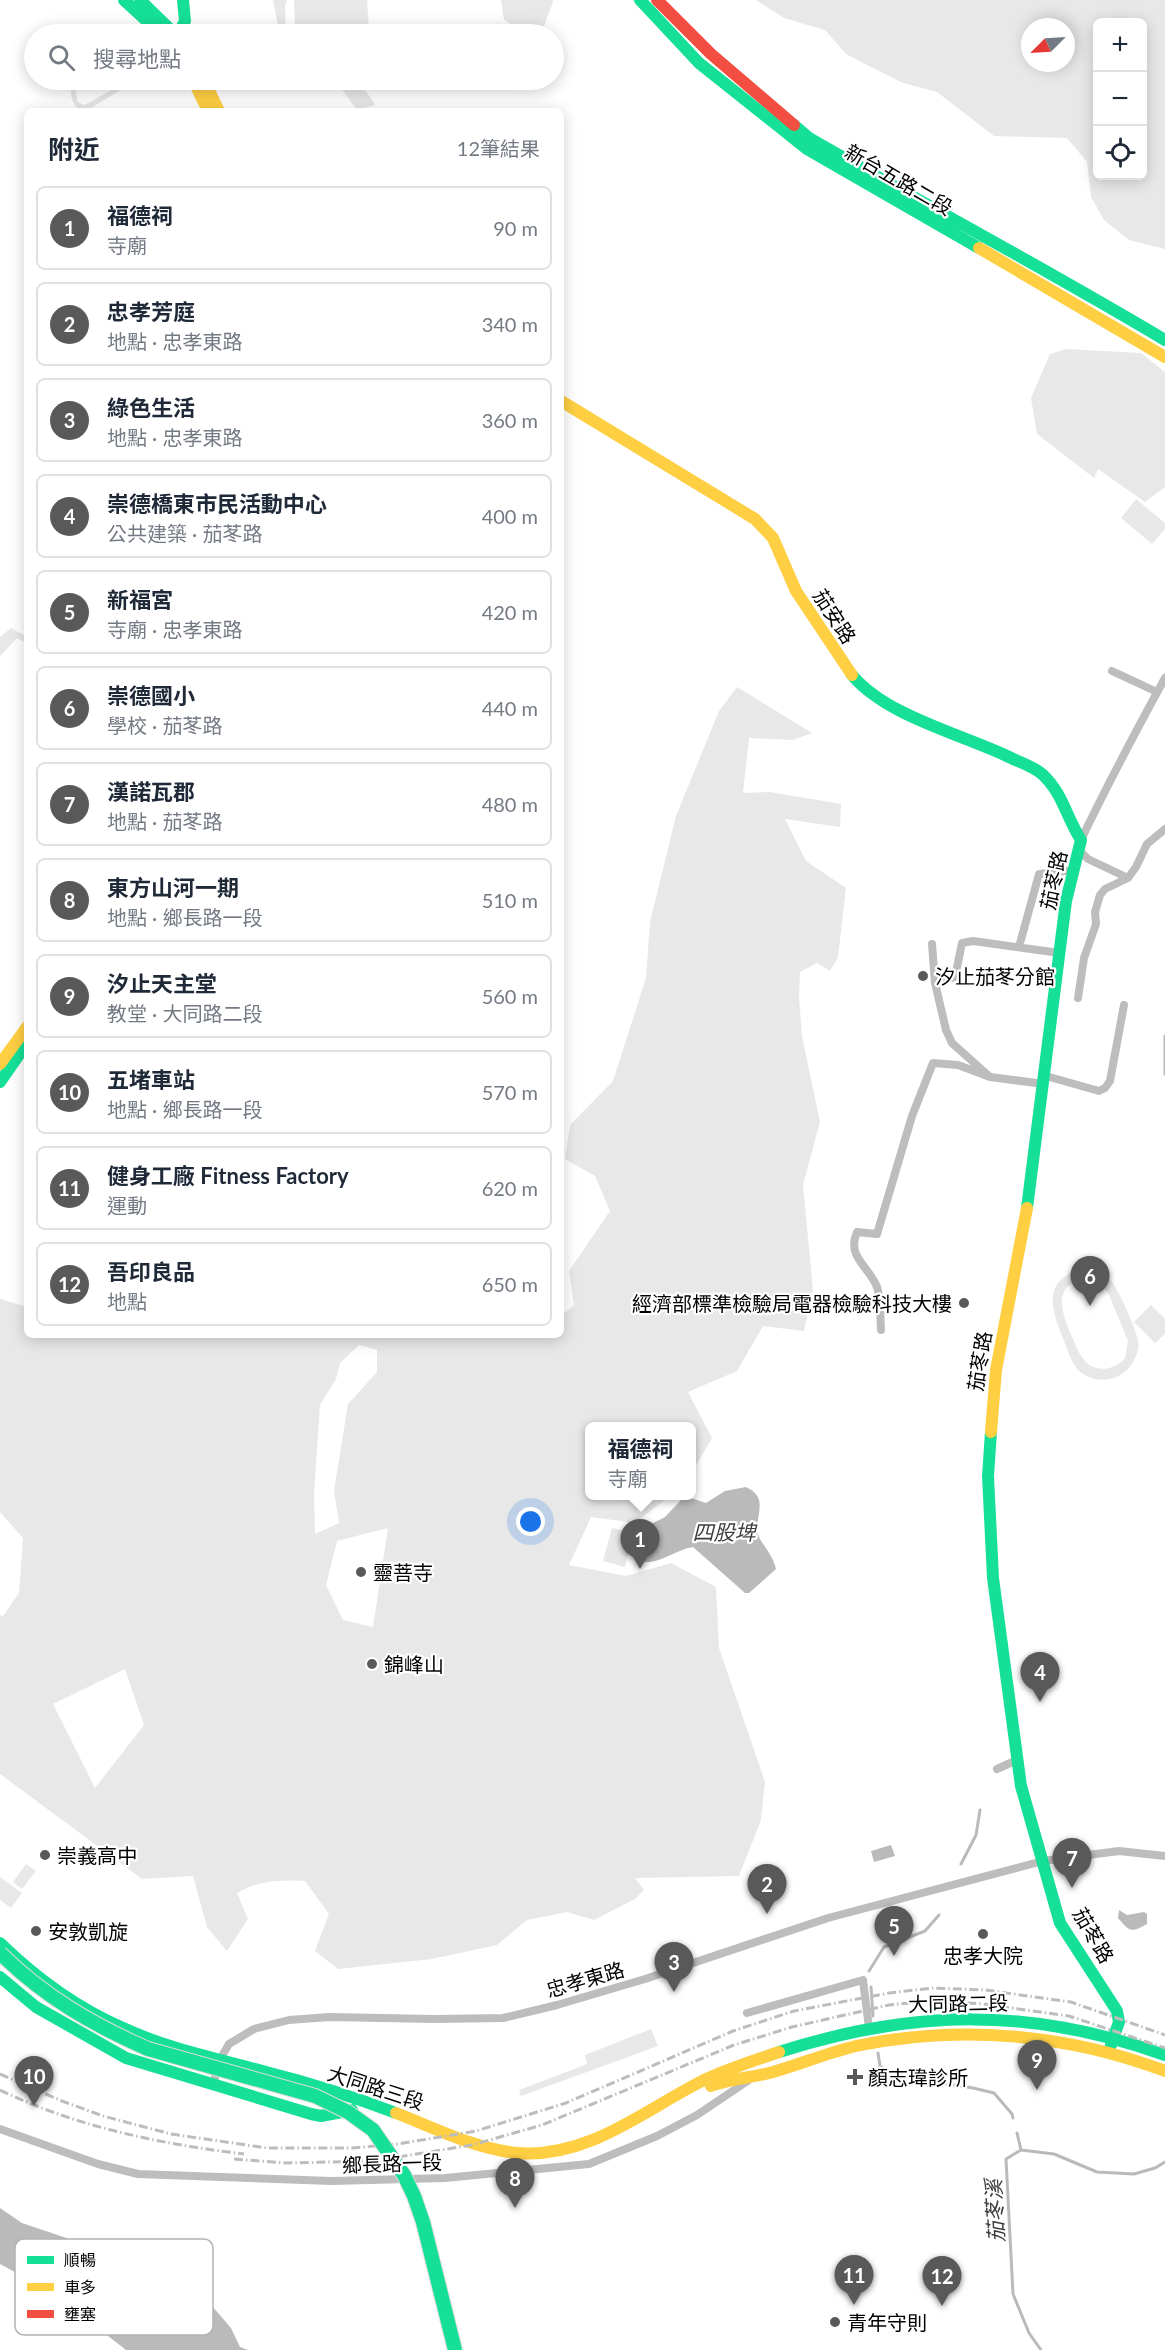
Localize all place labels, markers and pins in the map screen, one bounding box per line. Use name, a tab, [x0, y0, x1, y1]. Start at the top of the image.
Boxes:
place label: 汐止茄苳分館	[935, 964, 1055, 988]
marker: 汐止茄苳分館	[916, 969, 930, 983]
pin: 6	[1070, 1256, 1110, 1306]
place label: 經濟部標準檢驗局電器檢驗科技大樓	[632, 1291, 952, 1315]
marker: 經濟部標準檢驗局電器檢驗科技大樓	[957, 1296, 971, 1310]
pin: 1	[620, 1520, 660, 1569]
place label: 靈菩寺	[373, 1560, 433, 1584]
marker: 靈菩寺	[354, 1565, 368, 1579]
place label: 錦峰山	[384, 1652, 444, 1676]
pin: 4	[1020, 1652, 1060, 1702]
marker: 錦峰山	[365, 1657, 379, 1671]
pin: 7	[1052, 1838, 1092, 1888]
place label: 崇義高中	[57, 1843, 137, 1867]
marker: 崇義高中	[38, 1848, 52, 1862]
pin: 2	[748, 1864, 786, 1914]
pin: 5	[874, 1906, 914, 1956]
place label: 安敦凱旋	[48, 1919, 128, 1943]
marker: 安敦凱旋	[29, 1924, 43, 1938]
marker: 忠孝大院	[976, 1927, 990, 1941]
pin: 3	[654, 1942, 694, 1992]
place label: 忠孝大院	[943, 1943, 1023, 1967]
pin: 9	[1018, 2040, 1056, 2090]
pin: 10	[15, 2056, 54, 2106]
place label: 顏志瑋診所	[868, 2065, 968, 2089]
marker: 顏志瑋診所	[846, 2068, 864, 2086]
pin: 8	[496, 2158, 534, 2208]
pin: 11	[834, 2256, 874, 2305]
pin: 12	[922, 2256, 962, 2306]
place label: 青年守則	[847, 2310, 927, 2334]
marker: 青年守則	[828, 2315, 842, 2329]

